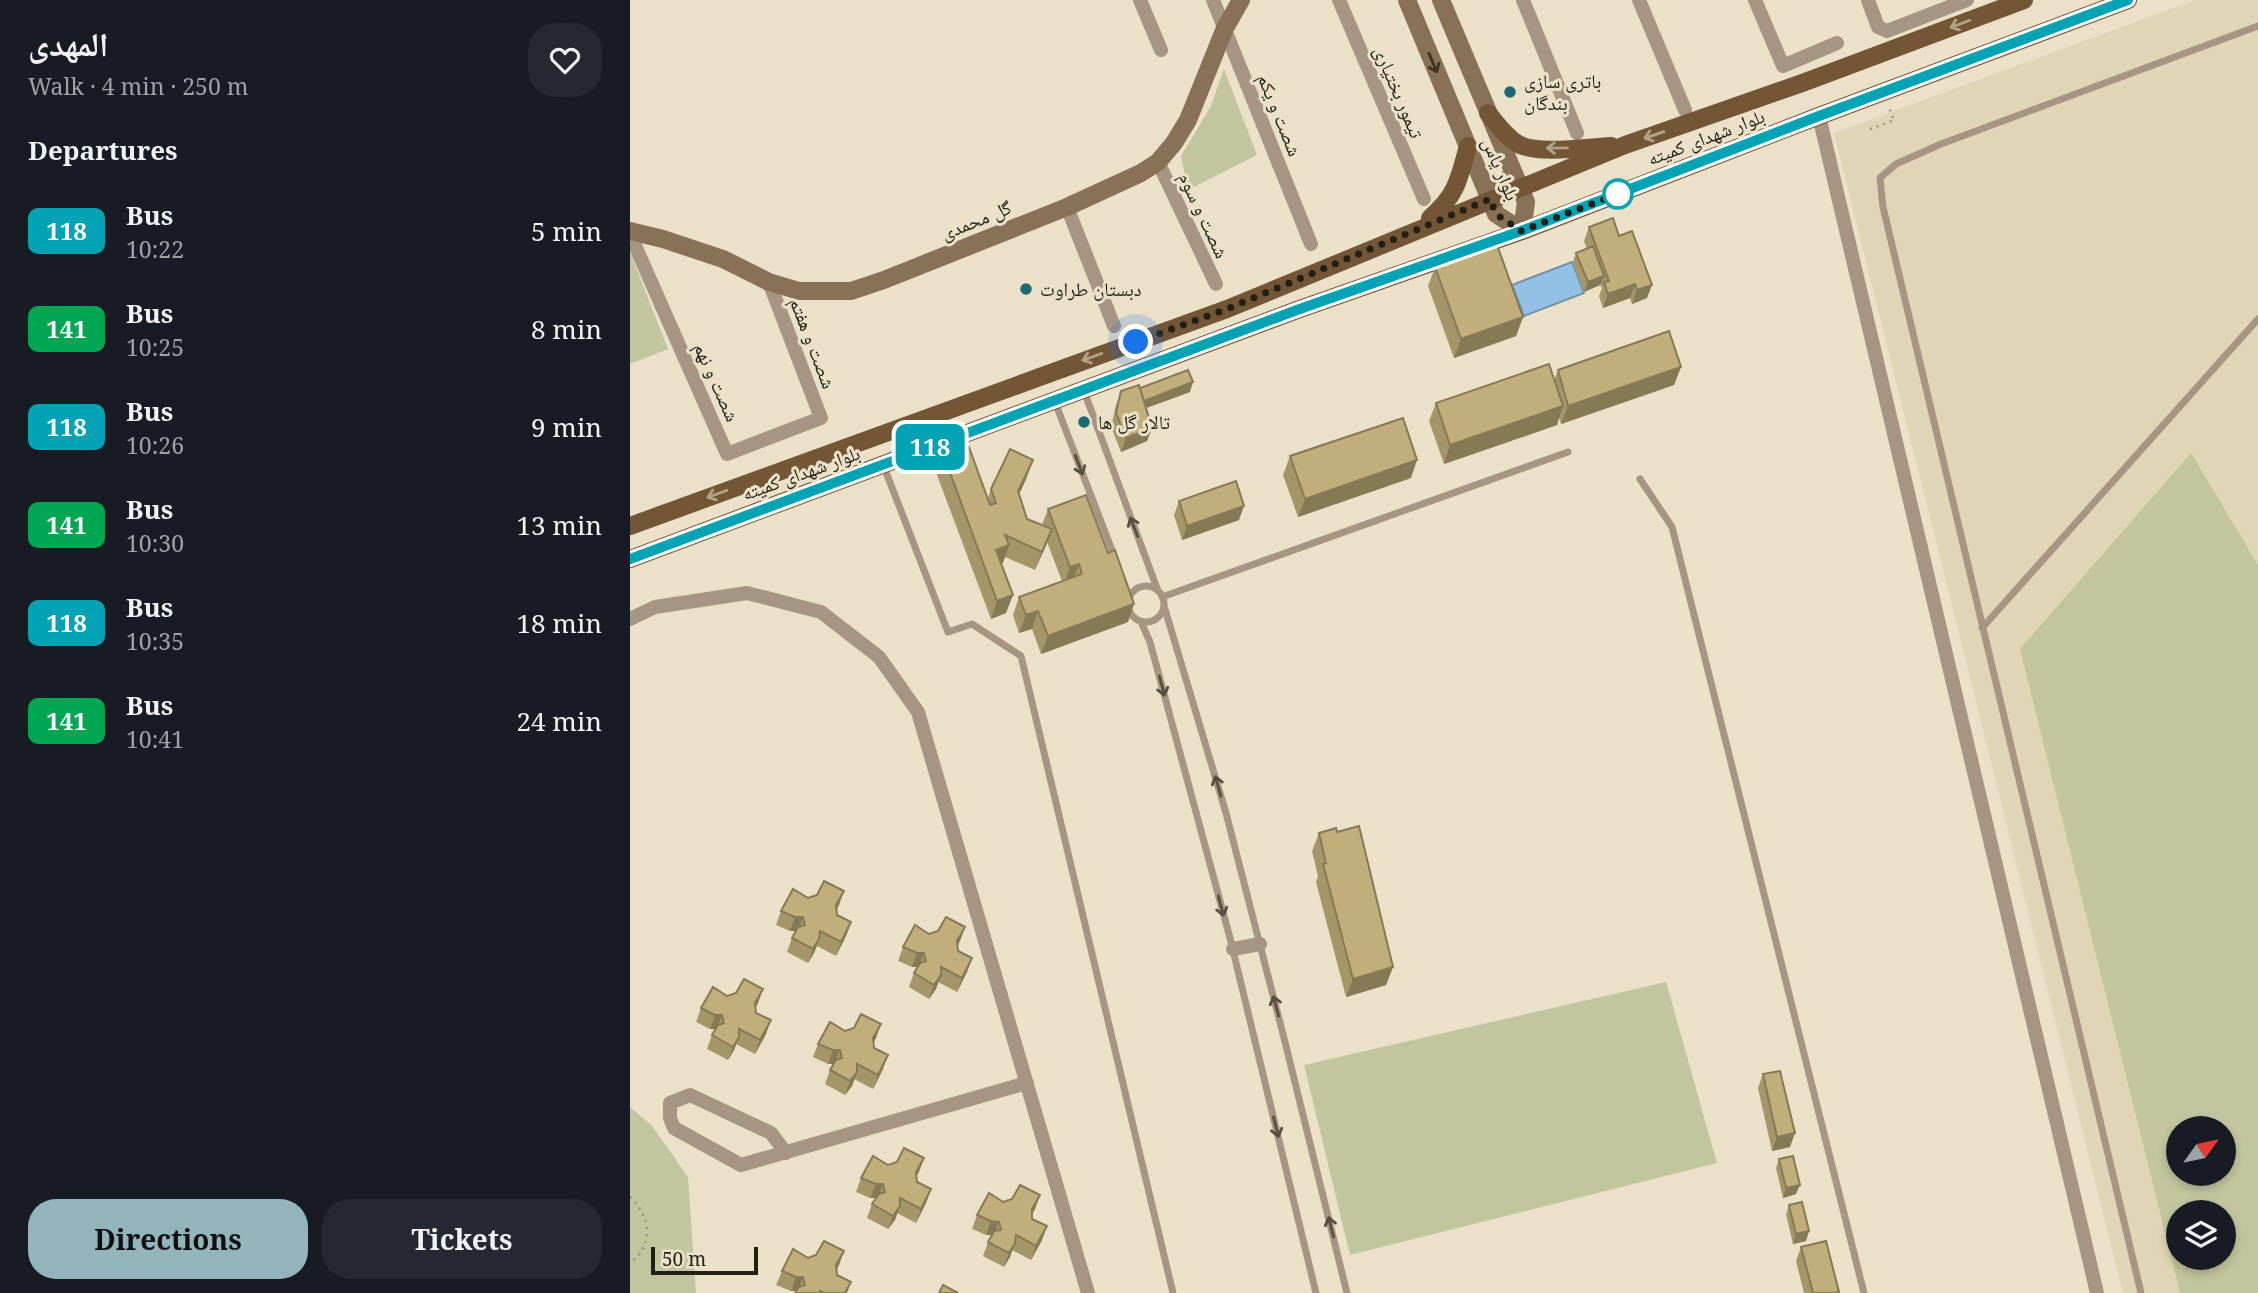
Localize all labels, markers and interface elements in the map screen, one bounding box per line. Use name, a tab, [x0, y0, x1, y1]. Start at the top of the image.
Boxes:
one-way arrow	[1949, 19, 1971, 31]
text: المهدی	[28, 21, 108, 66]
button: heart	[528, 23, 602, 97]
street label: تیمور بختیاری	[1368, 42, 1430, 142]
one-way arrow	[1427, 52, 1440, 73]
place label: باتری سازی بندگان	[1524, 68, 1601, 116]
text: Walk · 4 min · 250 m	[28, 70, 248, 102]
street label: شصت و یکم	[1252, 70, 1308, 160]
marker: باتری سازی بندگان	[1502, 84, 1518, 100]
street label: بلوار شهدای کمیته	[1644, 103, 1768, 171]
one-way arrow	[1643, 130, 1665, 142]
text: Departures	[28, 132, 178, 168]
street label: بلوار یاس	[1476, 133, 1526, 205]
one-way arrow	[1546, 141, 1569, 155]
street label: شصت و سوم	[1172, 168, 1235, 263]
unlabelled marker	[1603, 179, 1633, 209]
street label: گل محمدی	[937, 194, 1015, 246]
text: Bus	[126, 197, 173, 233]
text: 5 min	[531, 213, 602, 249]
text: 118	[46, 214, 87, 247]
text: 10:22	[126, 233, 184, 265]
place label: دبستان طراوت	[1040, 276, 1142, 302]
marker: دبستان طراوت	[1018, 281, 1034, 297]
street label: شصت و هفتم	[784, 294, 842, 392]
text: Bus	[126, 295, 173, 331]
text: 8 min	[531, 311, 602, 347]
text: 141	[46, 312, 87, 345]
your location	[1118, 324, 1153, 359]
text: 10:25	[126, 331, 184, 363]
street label: شصت و نهم	[688, 338, 746, 426]
one-way arrow	[1081, 352, 1103, 365]
text: Bus	[126, 393, 173, 429]
text: 9 min	[531, 409, 602, 445]
place label: تالار گل ها	[1098, 409, 1170, 435]
text: 118	[46, 410, 87, 443]
marker: تالار گل ها	[1076, 414, 1092, 430]
line badge: 118	[890, 424, 970, 470]
text: 10:26	[126, 429, 184, 461]
text: 118	[910, 430, 950, 463]
street label: بلوار شهدای کمیته	[739, 440, 863, 506]
one-way arrow	[1073, 454, 1086, 476]
one-way arrow	[706, 489, 728, 501]
text: Bus	[126, 491, 173, 527]
text: 13 min	[517, 507, 602, 543]
text: 141	[46, 508, 87, 541]
one-way arrow	[1127, 516, 1139, 538]
text: 10:30	[126, 527, 184, 559]
text: Bus	[126, 589, 173, 625]
text: 18 min	[517, 605, 602, 641]
text: 118	[46, 606, 87, 639]
text: 10:35	[126, 625, 184, 657]
one-way arrow	[1156, 675, 1169, 697]
text: Bus	[126, 687, 173, 723]
text: 24 min	[517, 703, 602, 739]
text: 141	[46, 704, 87, 737]
text: 10:41	[126, 723, 184, 755]
one-way arrow	[1210, 775, 1223, 797]
one-way arrow	[1216, 895, 1229, 917]
one-way arrow	[1269, 995, 1282, 1018]
one-way arrow	[1270, 1115, 1283, 1138]
north arrow	[2166, 1116, 2236, 1186]
map controls	[2166, 1116, 2236, 1270]
button: Directions	[28, 1199, 308, 1279]
button: Tickets	[322, 1199, 602, 1279]
button: layers	[2166, 1200, 2236, 1270]
one-way arrow	[1324, 1216, 1337, 1239]
scale bar	[651, 1244, 758, 1276]
text: 50 m	[662, 1246, 706, 1272]

